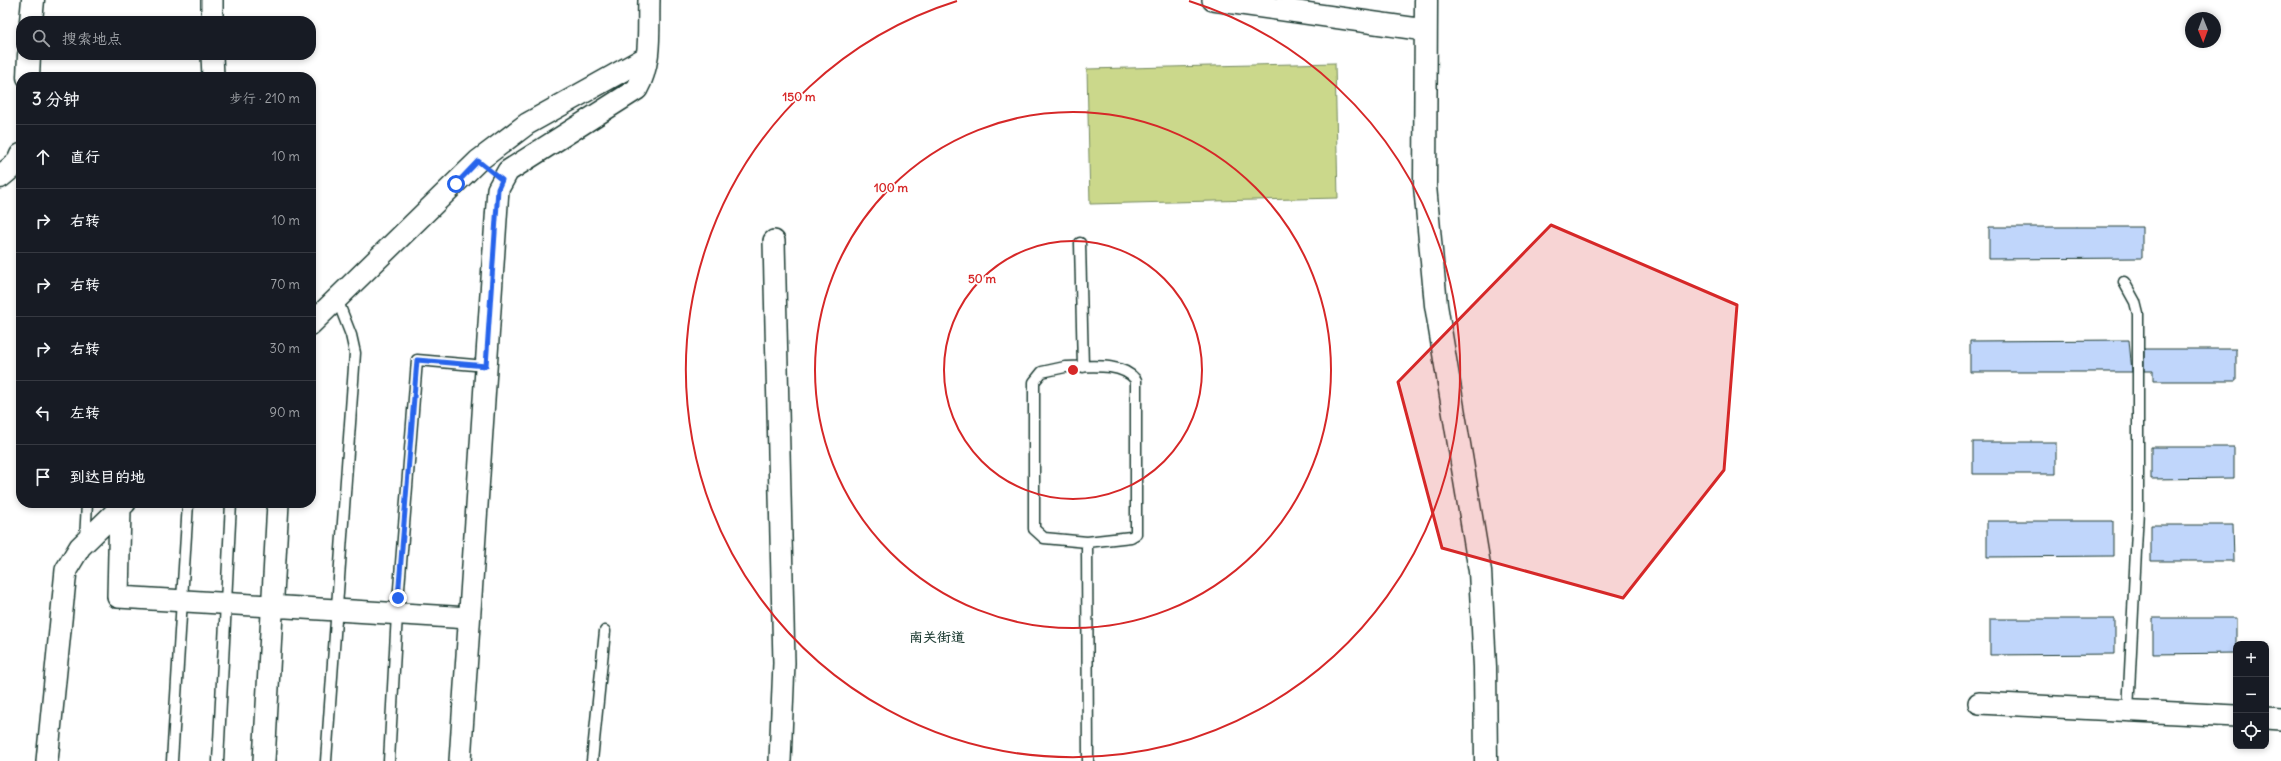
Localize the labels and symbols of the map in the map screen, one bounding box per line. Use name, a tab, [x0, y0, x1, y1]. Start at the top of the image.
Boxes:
north arrow	[2185, 12, 2221, 48]
text: 150 m	[783, 89, 816, 104]
route start	[447, 175, 465, 193]
text: 100 m	[874, 180, 908, 195]
text: 50 m	[968, 271, 997, 286]
centre of rings	[1066, 363, 1080, 377]
route end	[389, 589, 407, 607]
district label: 南关街道	[909, 628, 965, 646]

